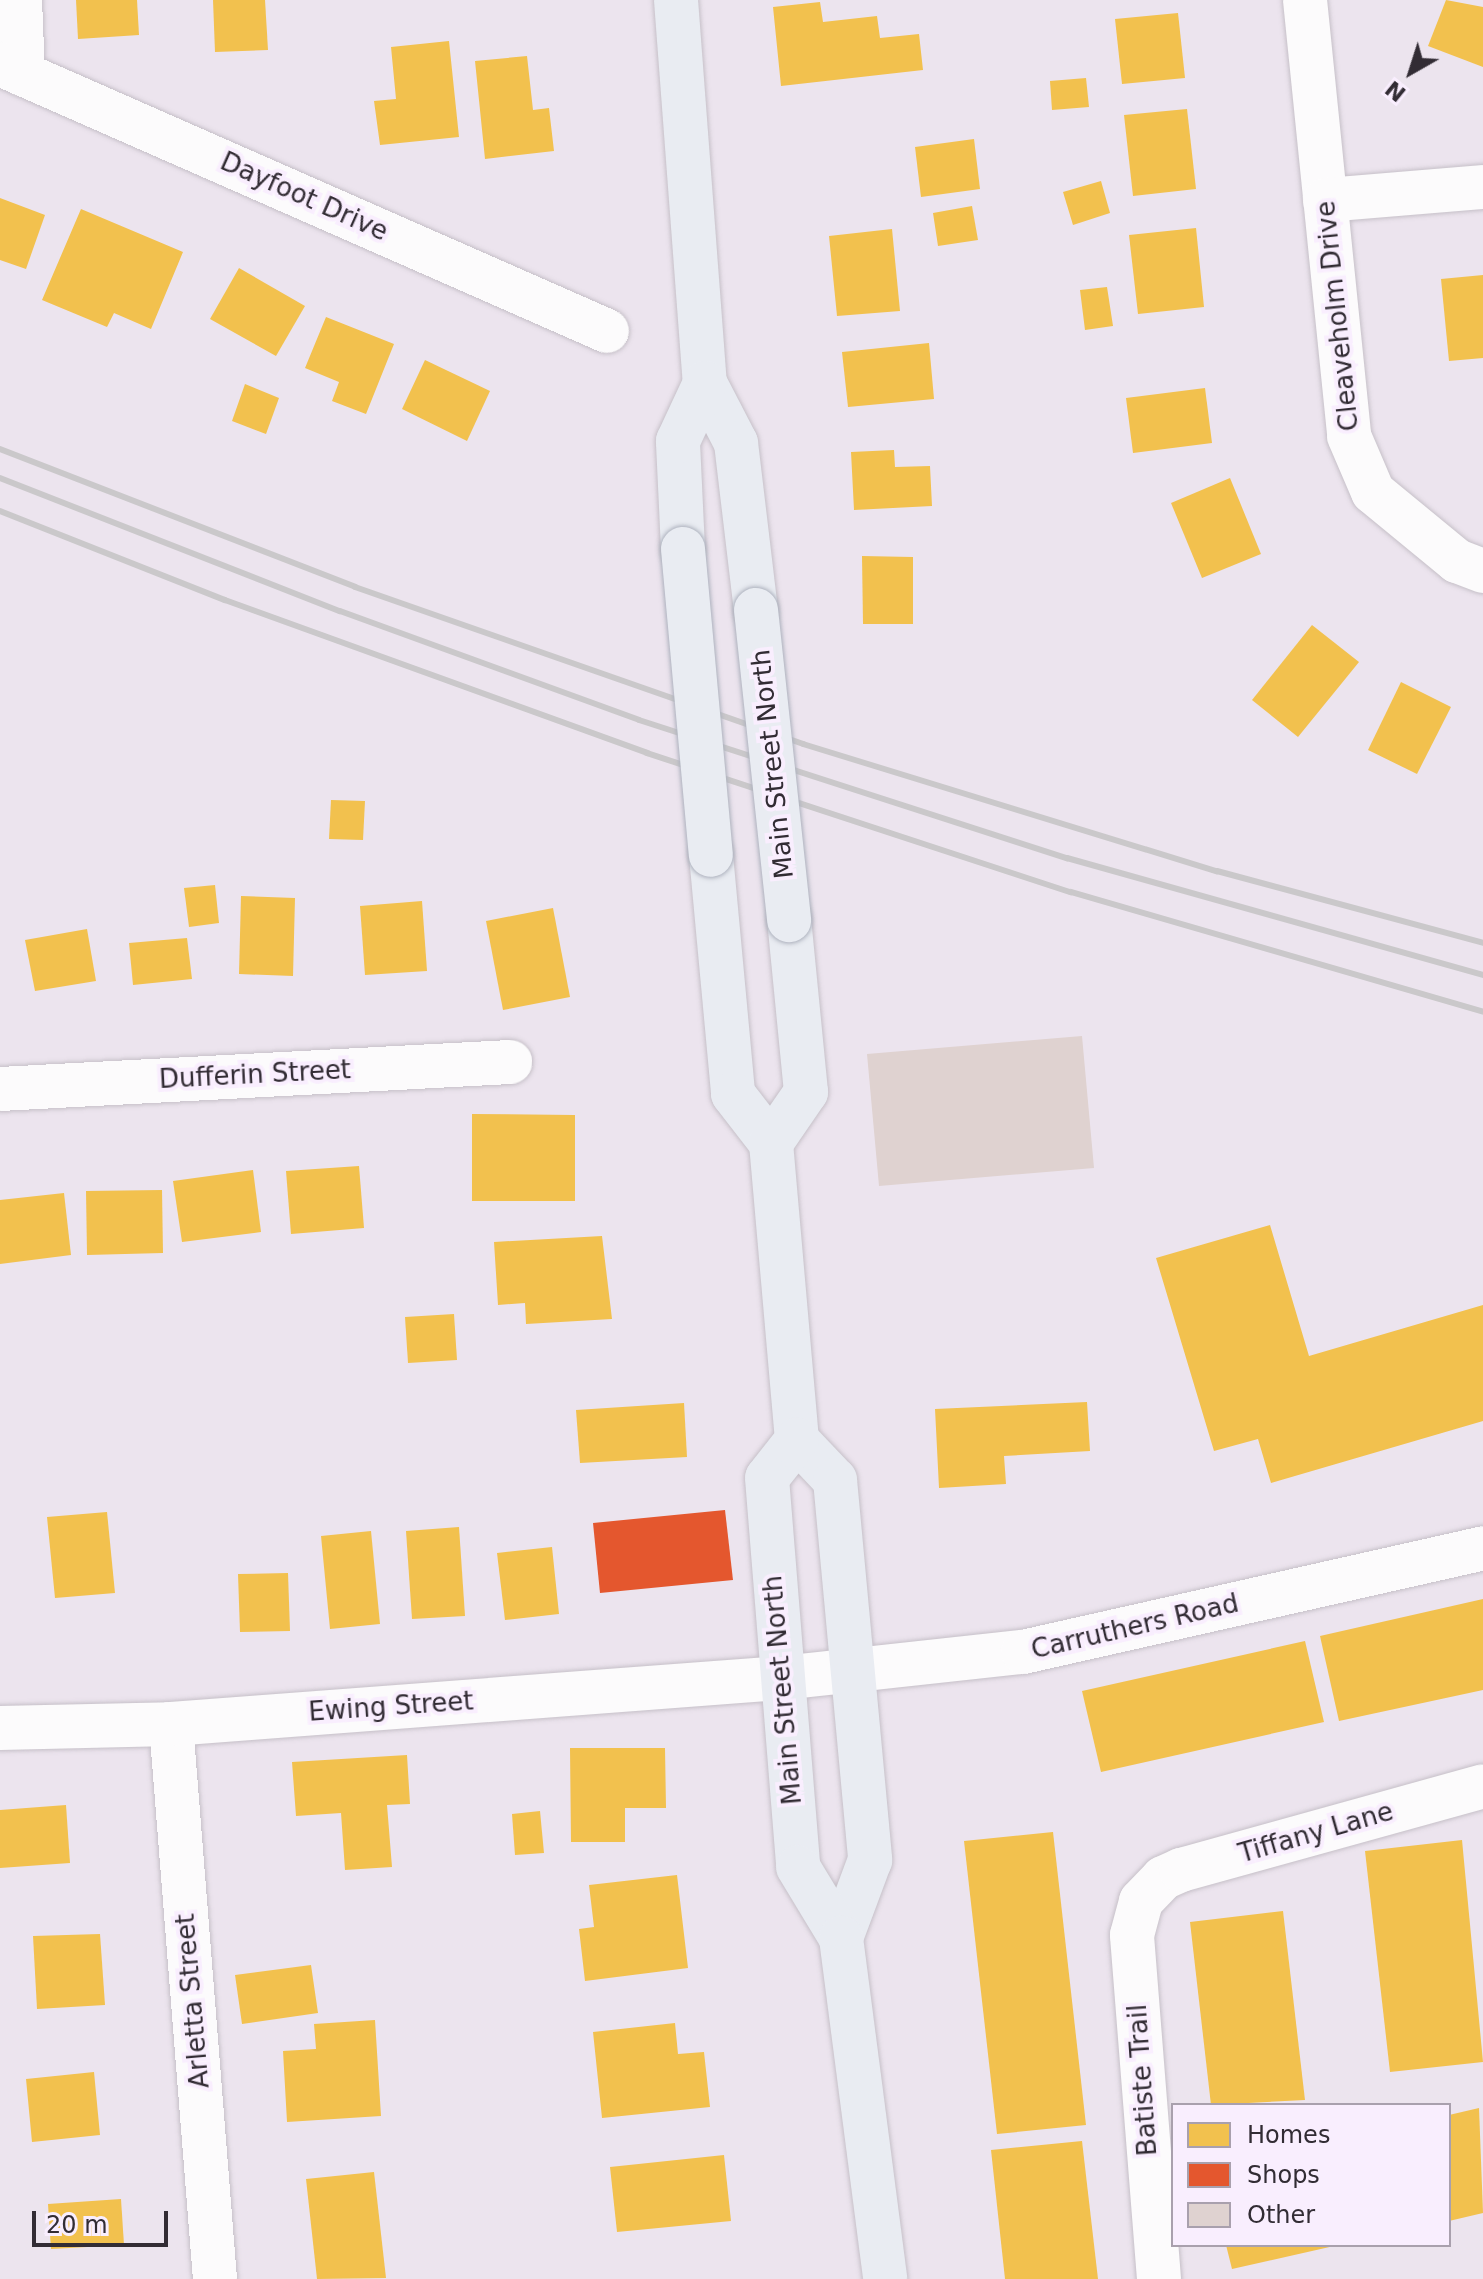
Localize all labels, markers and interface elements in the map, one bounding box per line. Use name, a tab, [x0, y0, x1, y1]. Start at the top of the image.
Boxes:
north arrow	[1371, 32, 1451, 112]
text: N	[1381, 76, 1411, 107]
street label: Dayfoot Drive	[215, 146, 393, 248]
street label: Cleaveholm Drive	[1310, 199, 1366, 433]
street label: Main Street North	[745, 648, 801, 880]
street label: Dufferin Street	[158, 1054, 352, 1096]
street label: Main Street North	[757, 1574, 809, 1806]
street label: Carruthers Road	[1028, 1588, 1242, 1666]
street label: Ewing Street	[308, 1686, 474, 1728]
street label: Tiffany Lane	[1235, 1796, 1397, 1870]
street label: Arletta Street	[170, 1912, 216, 2090]
street label: Batiste Trail	[1122, 2003, 1164, 2157]
legend	[1171, 2103, 1451, 2247]
text: Homes	[1247, 2121, 1330, 2149]
text: Shops	[1247, 2161, 1320, 2189]
scale bar	[36, 2195, 172, 2245]
text: Other	[1247, 2201, 1315, 2229]
text: 20 m	[46, 2211, 108, 2239]

